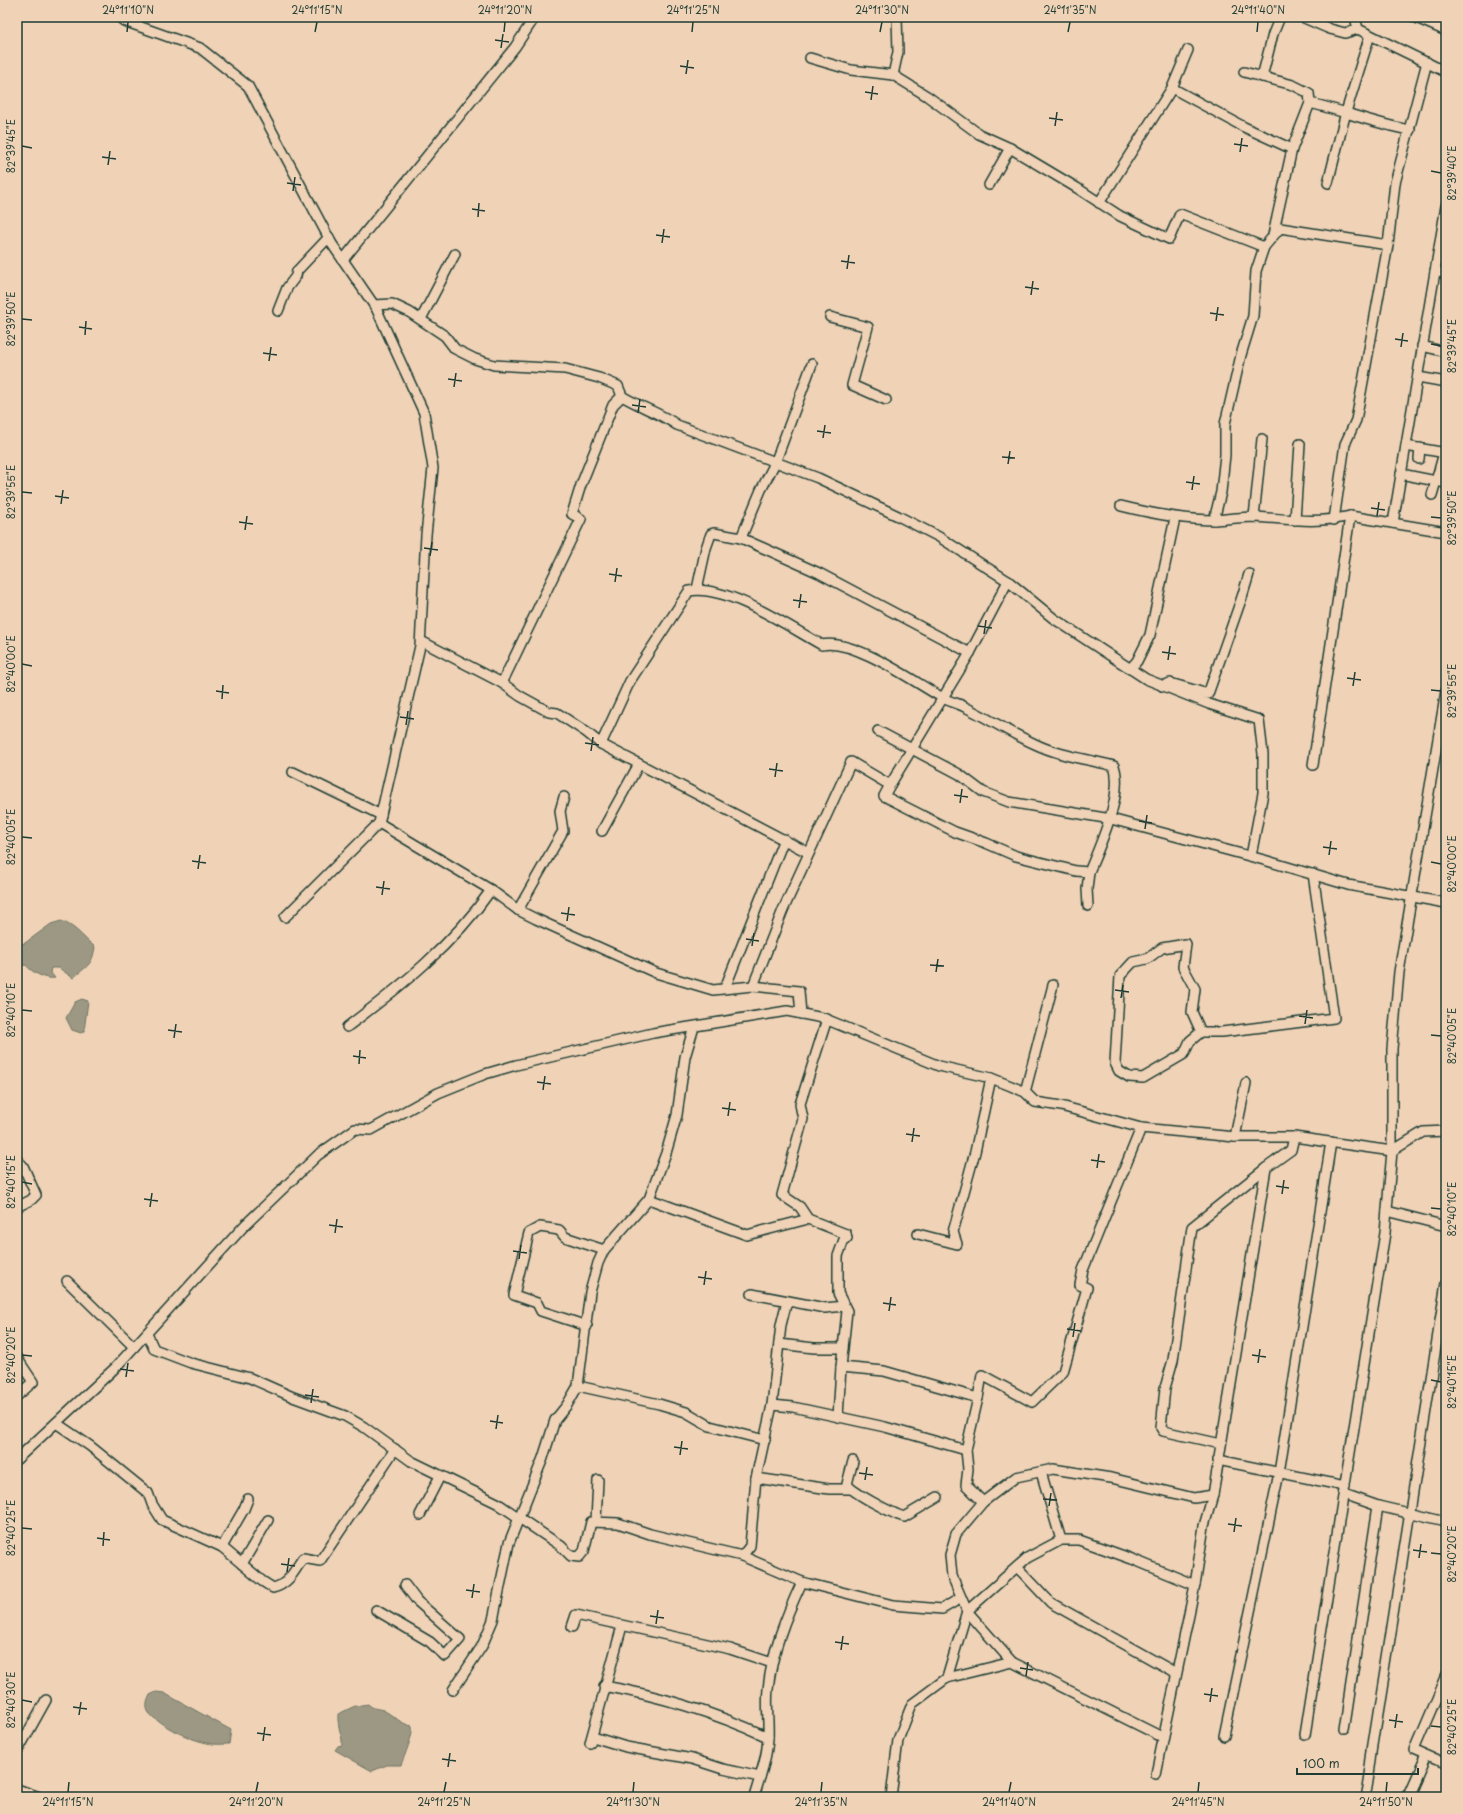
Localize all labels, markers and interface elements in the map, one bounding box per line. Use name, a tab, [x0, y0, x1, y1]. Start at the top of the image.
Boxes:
text: 24°11'10"N	[102, 2, 154, 17]
text: 24°11'15"N	[291, 2, 343, 17]
text: 24°11'20"N	[478, 2, 532, 17]
text: 24°11'25"N	[666, 2, 720, 17]
text: 24°11'30"N	[855, 2, 909, 17]
text: 24°11'35"N	[1043, 2, 1097, 17]
text: 24°11'40"N	[1231, 2, 1285, 17]
text: 82°39'45"E	[3, 119, 18, 173]
text: 82°39'40"E	[1444, 145, 1459, 201]
text: 82°39'50"E	[3, 291, 18, 347]
text: 82°39'45"E	[1444, 319, 1459, 373]
text: 82°39'55"E	[3, 465, 18, 519]
text: 82°39'50"E	[1444, 490, 1459, 546]
text: 82°40'00"E	[3, 635, 18, 693]
text: 82°39'55"E	[1444, 664, 1459, 718]
text: 82°40'05"E	[3, 809, 18, 865]
text: 82°40'00"E	[1444, 835, 1459, 893]
text: 82°40'10"E	[3, 983, 18, 1037]
text: 82°40'05"E	[1444, 1008, 1459, 1064]
text: 82°40'15"E	[3, 1155, 18, 1209]
text: 82°40'10"E	[1444, 1182, 1459, 1236]
text: 82°40'20"E	[3, 1326, 18, 1384]
text: 82°40'15"E	[1444, 1355, 1459, 1409]
text: 82°40'25"E	[3, 1500, 18, 1556]
text: 82°40'20"E	[1444, 1525, 1459, 1583]
text: 82°40'30"E	[3, 1672, 18, 1728]
text: 82°40'25"E	[1444, 1699, 1459, 1755]
scale bar	[1297, 1750, 1418, 1776]
text: 100 m	[1303, 1754, 1340, 1772]
text: 24°11'15"N	[42, 1794, 94, 1809]
text: 24°11'20"N	[229, 1794, 283, 1809]
text: 24°11'25"N	[417, 1794, 471, 1809]
text: 24°11'30"N	[606, 1794, 660, 1809]
text: 24°11'35"N	[794, 1794, 848, 1809]
text: 24°11'40"N	[982, 1794, 1036, 1809]
text: 24°11'45"N	[1172, 1794, 1225, 1809]
text: 24°11'50"N	[1359, 1794, 1413, 1809]

